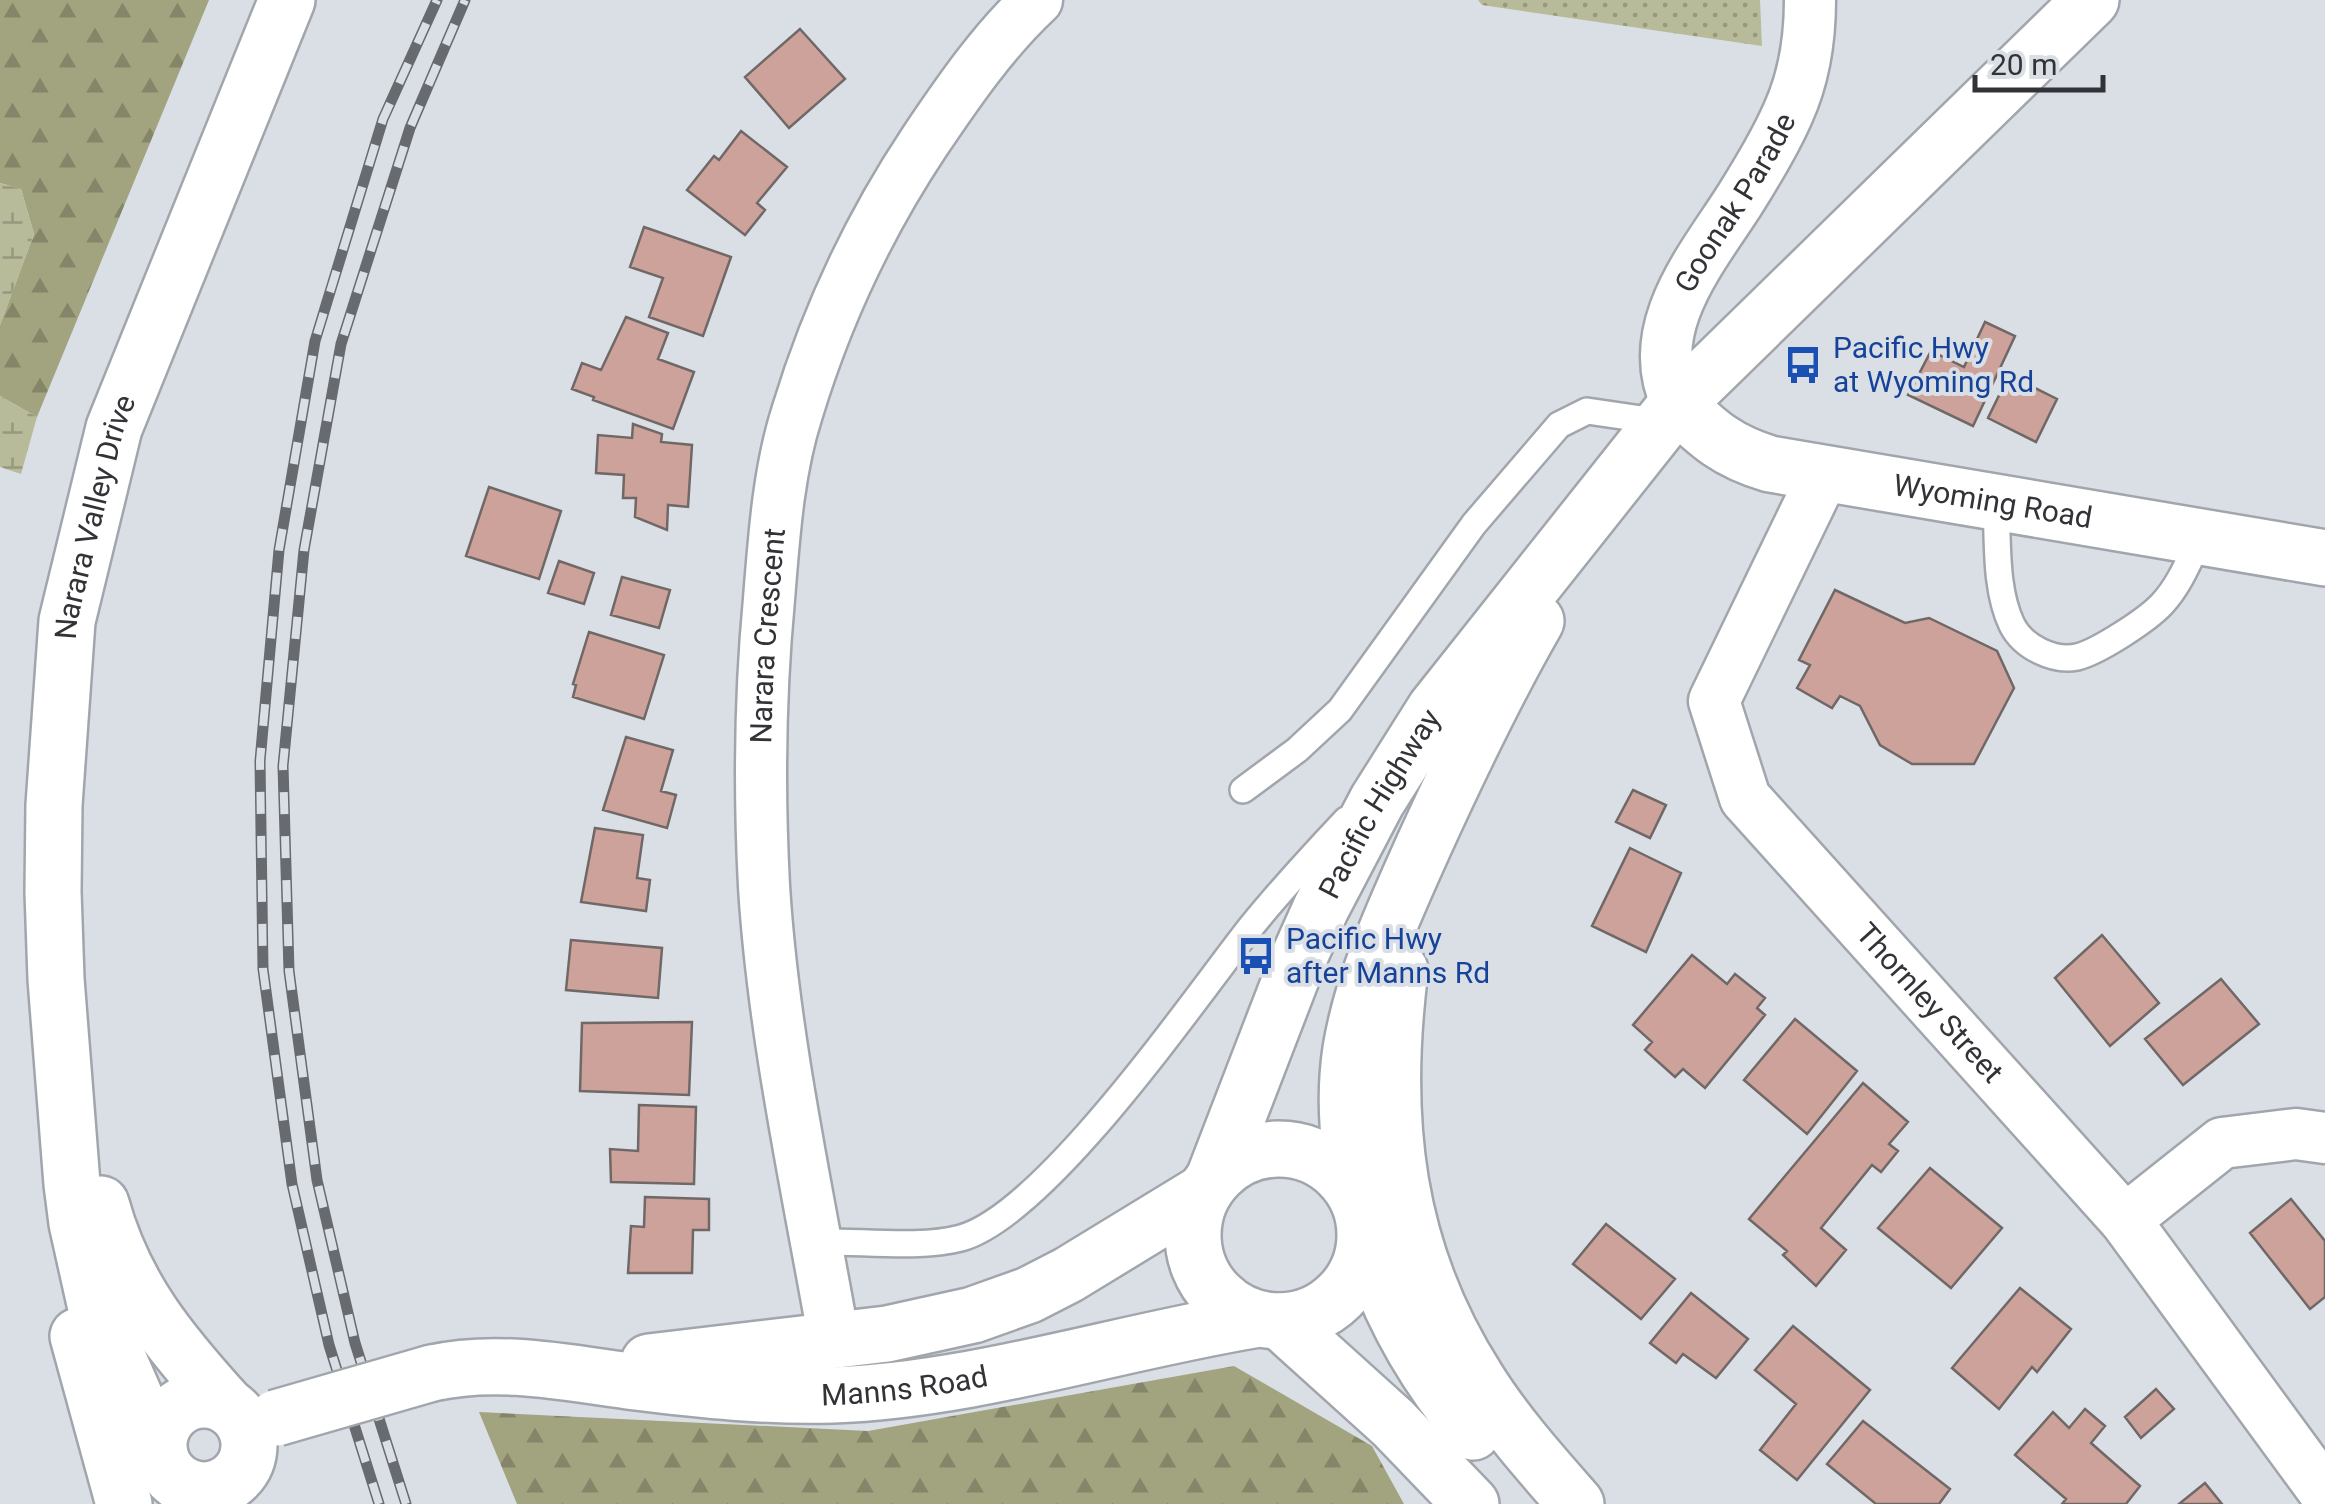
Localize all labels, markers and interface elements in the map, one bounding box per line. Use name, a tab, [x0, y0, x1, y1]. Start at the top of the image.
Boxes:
scale bar	[1975, 30, 2102, 92]
text: 20 m	[1990, 47, 2057, 82]
street label: Goonak Parade	[1667, 107, 1803, 298]
place label: Pacific Hwy at Wyoming Rd	[1833, 330, 2034, 399]
bus stop icon: Pacific Hwy at Wyoming Rd	[1782, 344, 1824, 386]
street label: Narara Valley Drive	[48, 390, 143, 640]
street label: Wyoming Road	[1891, 467, 2095, 535]
street label: Narara Crescent	[743, 527, 792, 744]
street label: Pacific Highway	[1311, 702, 1447, 904]
street label: Thornley Street	[1849, 916, 2011, 1090]
place label: Pacific Hwy after Manns Rd	[1286, 921, 1490, 990]
bus stop icon: Pacific Hwy after Manns Rd	[1235, 935, 1277, 977]
street label: Manns Road	[821, 1358, 990, 1412]

